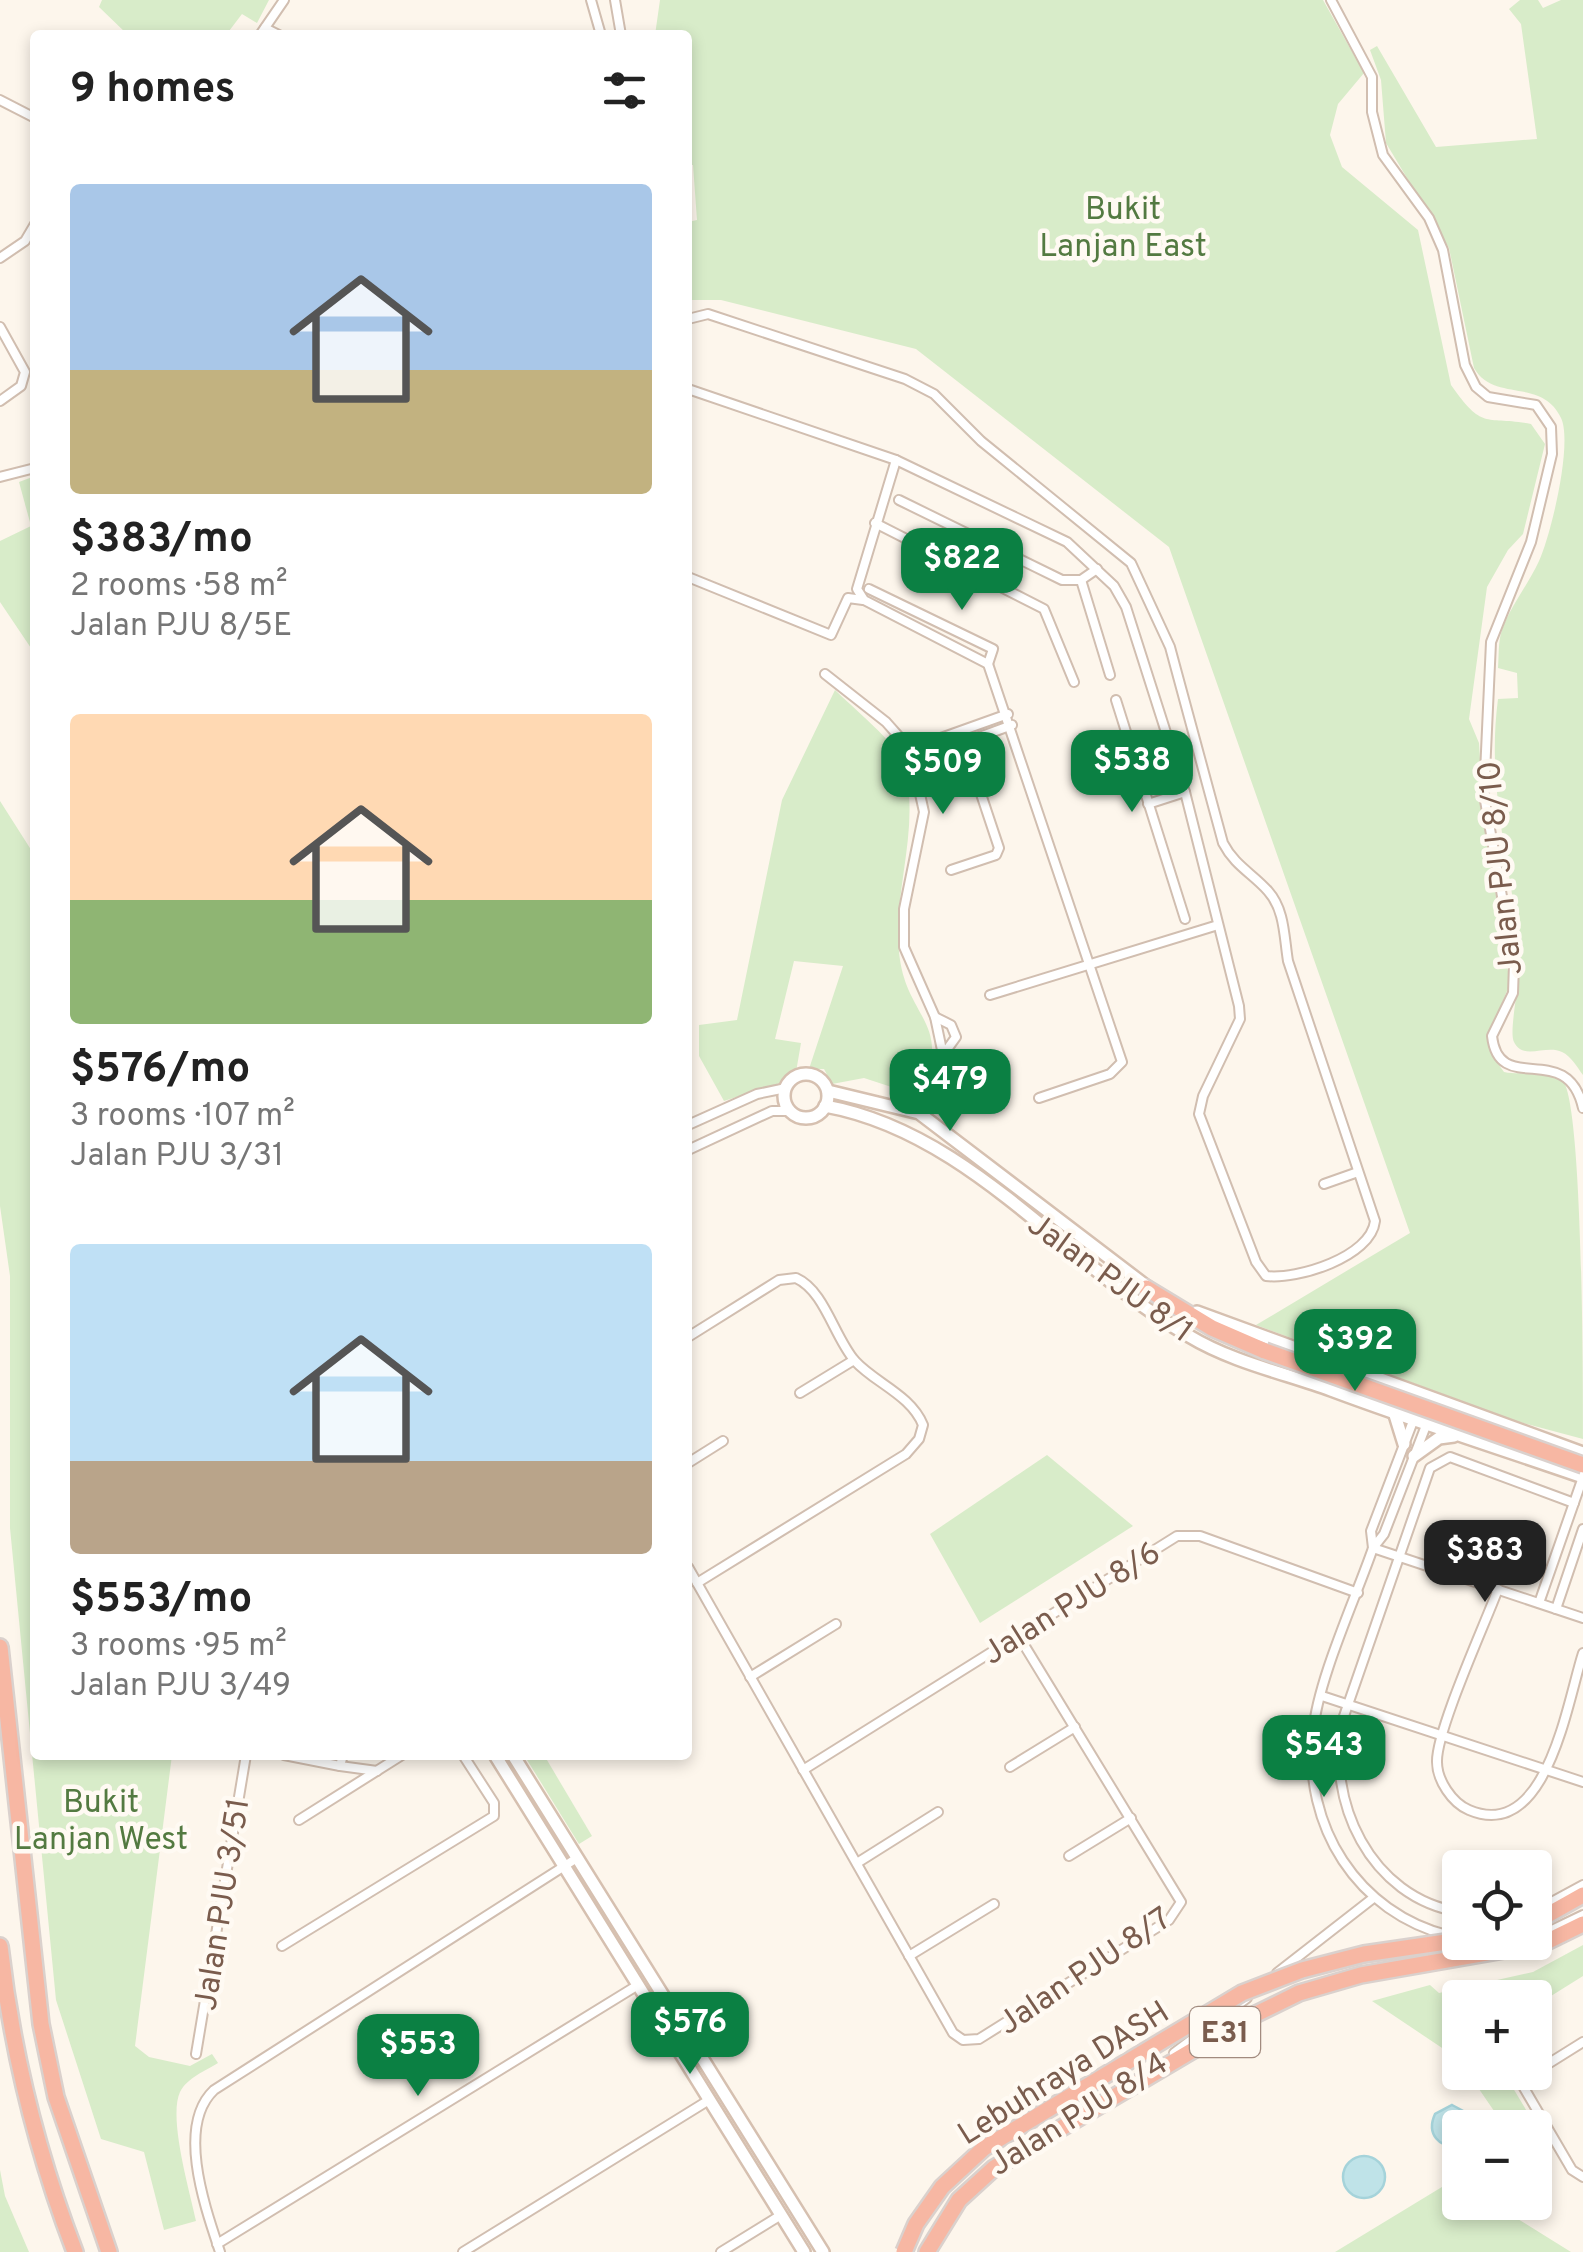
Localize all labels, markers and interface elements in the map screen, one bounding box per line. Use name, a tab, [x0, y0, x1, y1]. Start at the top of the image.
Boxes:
icon: filters	[597, 63, 652, 118]
text: 9 homes	[70, 64, 235, 117]
park label: Bukit Lanjan East	[1039, 191, 1207, 268]
icon: home	[271, 249, 451, 429]
text: $383/mo	[70, 514, 253, 567]
pin: $822	[903, 528, 1021, 613]
text: $822	[923, 540, 1001, 580]
text: 2 rooms · 58 m²	[70, 567, 288, 607]
text: Jalan PJU 8/5E	[70, 607, 292, 647]
pin: $538	[1073, 730, 1191, 815]
pin: $509	[884, 732, 1002, 817]
text: $538	[1093, 742, 1171, 782]
text: $509	[903, 744, 983, 784]
street label: Jalan PJU 8/10	[1471, 758, 1533, 977]
icon: home	[271, 779, 451, 959]
text: $576/mo	[70, 1044, 250, 1097]
pin: $479	[891, 1049, 1009, 1134]
text: $479	[912, 1061, 988, 1101]
text: 3 rooms · 107 m²	[70, 1097, 295, 1137]
text: Jalan PJU 3/31	[70, 1137, 284, 1177]
street label: Jalan PJU 8/1	[1019, 1206, 1200, 1353]
icon: home	[271, 1309, 451, 1489]
pin: $392	[1296, 1309, 1414, 1394]
text: $392	[1316, 1321, 1394, 1361]
pin: $383	[1426, 1520, 1544, 1605]
text: $383	[1446, 1532, 1524, 1572]
street label: Jalan PJU 8/6	[976, 1534, 1169, 1675]
text: $553/mo	[70, 1574, 252, 1627]
text: 3 rooms · 95 m²	[70, 1627, 287, 1667]
text: Jalan PJU 3/49	[70, 1667, 291, 1707]
pin: $543	[1265, 1715, 1383, 1800]
text: $543	[1284, 1727, 1364, 1767]
park label: Bukit Lanjan West	[14, 1784, 188, 1861]
street label: Jalan PJU 3/51	[187, 1795, 260, 2014]
map controls	[1442, 1850, 1552, 2220]
button: locate	[1442, 1850, 1552, 1960]
street label: Jalan PJU 8/7	[991, 1900, 1180, 2045]
button: +	[1442, 1980, 1552, 2090]
pin: $576	[631, 1992, 749, 2077]
street label: Lebuhraya DASH	[951, 1994, 1178, 2156]
text: $576	[653, 2004, 727, 2044]
road number: E31	[1190, 2007, 1260, 2057]
pin: $553	[359, 2014, 477, 2099]
text: $553	[379, 2026, 457, 2066]
street label: Jalan PJU 8/4	[983, 2045, 1176, 2186]
button: −	[1442, 2110, 1552, 2220]

